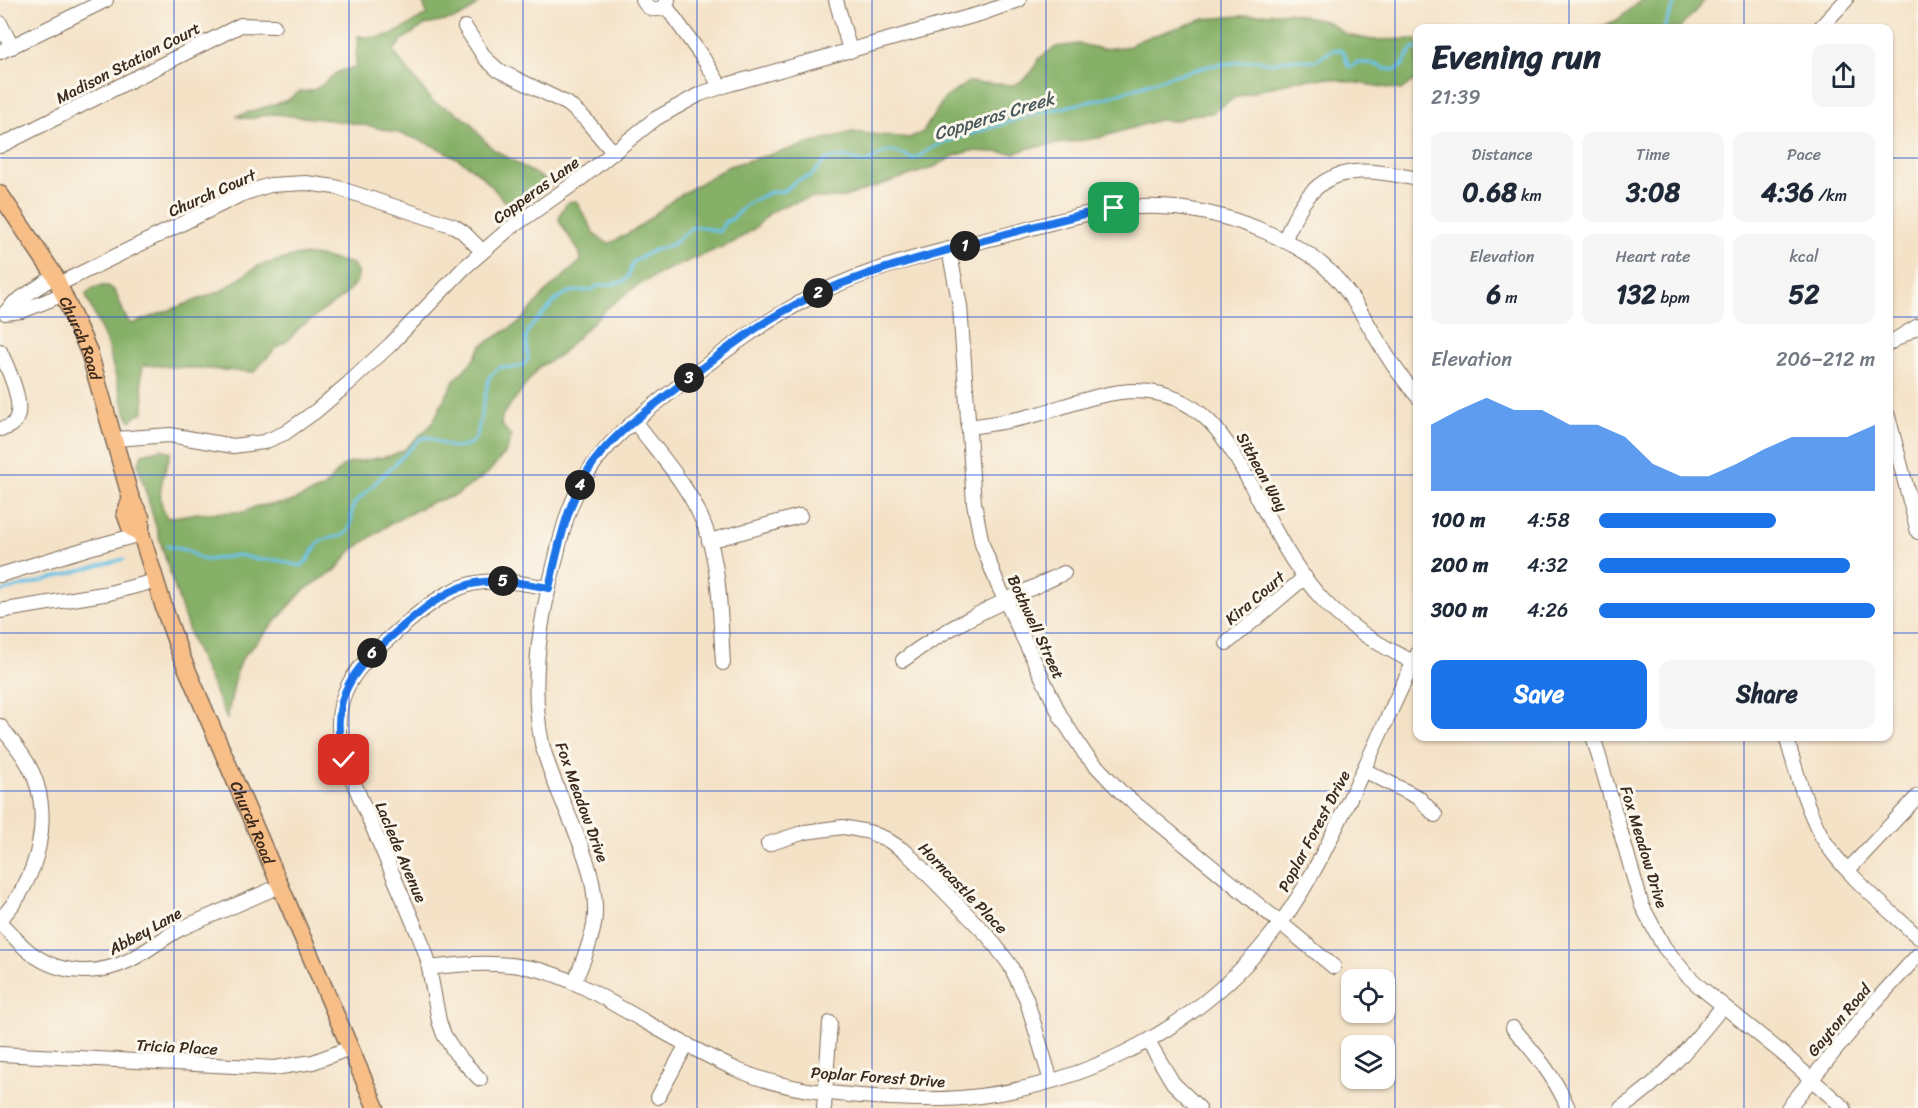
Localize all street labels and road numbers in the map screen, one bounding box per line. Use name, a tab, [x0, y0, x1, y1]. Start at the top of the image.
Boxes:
street label: Madison Station Court	[50, 14, 206, 112]
street label: Copperas Lane	[486, 148, 586, 232]
street label: Church Court	[163, 160, 261, 225]
street label: Church Road	[51, 291, 111, 385]
street label: Sithean Way	[1228, 427, 1296, 518]
street label: Kira Court	[1218, 563, 1292, 632]
street label: Bothwell Street	[999, 570, 1073, 684]
street label: Fox Meadow Drive	[547, 738, 617, 867]
street label: Poplar Forest Drive	[1270, 764, 1359, 897]
street label: Church Road	[222, 776, 284, 870]
street label: Fox Meadow Drive	[1612, 782, 1676, 912]
street label: Laclede Avenue	[367, 797, 435, 907]
street label: Horncastle Place	[911, 835, 1015, 941]
street label: Abbey Lane	[102, 899, 187, 964]
street label: Gayton Road	[1799, 976, 1880, 1063]
street label: Tricia Place	[136, 1030, 218, 1064]
street label: Poplar Forest Drive	[810, 1058, 946, 1096]

